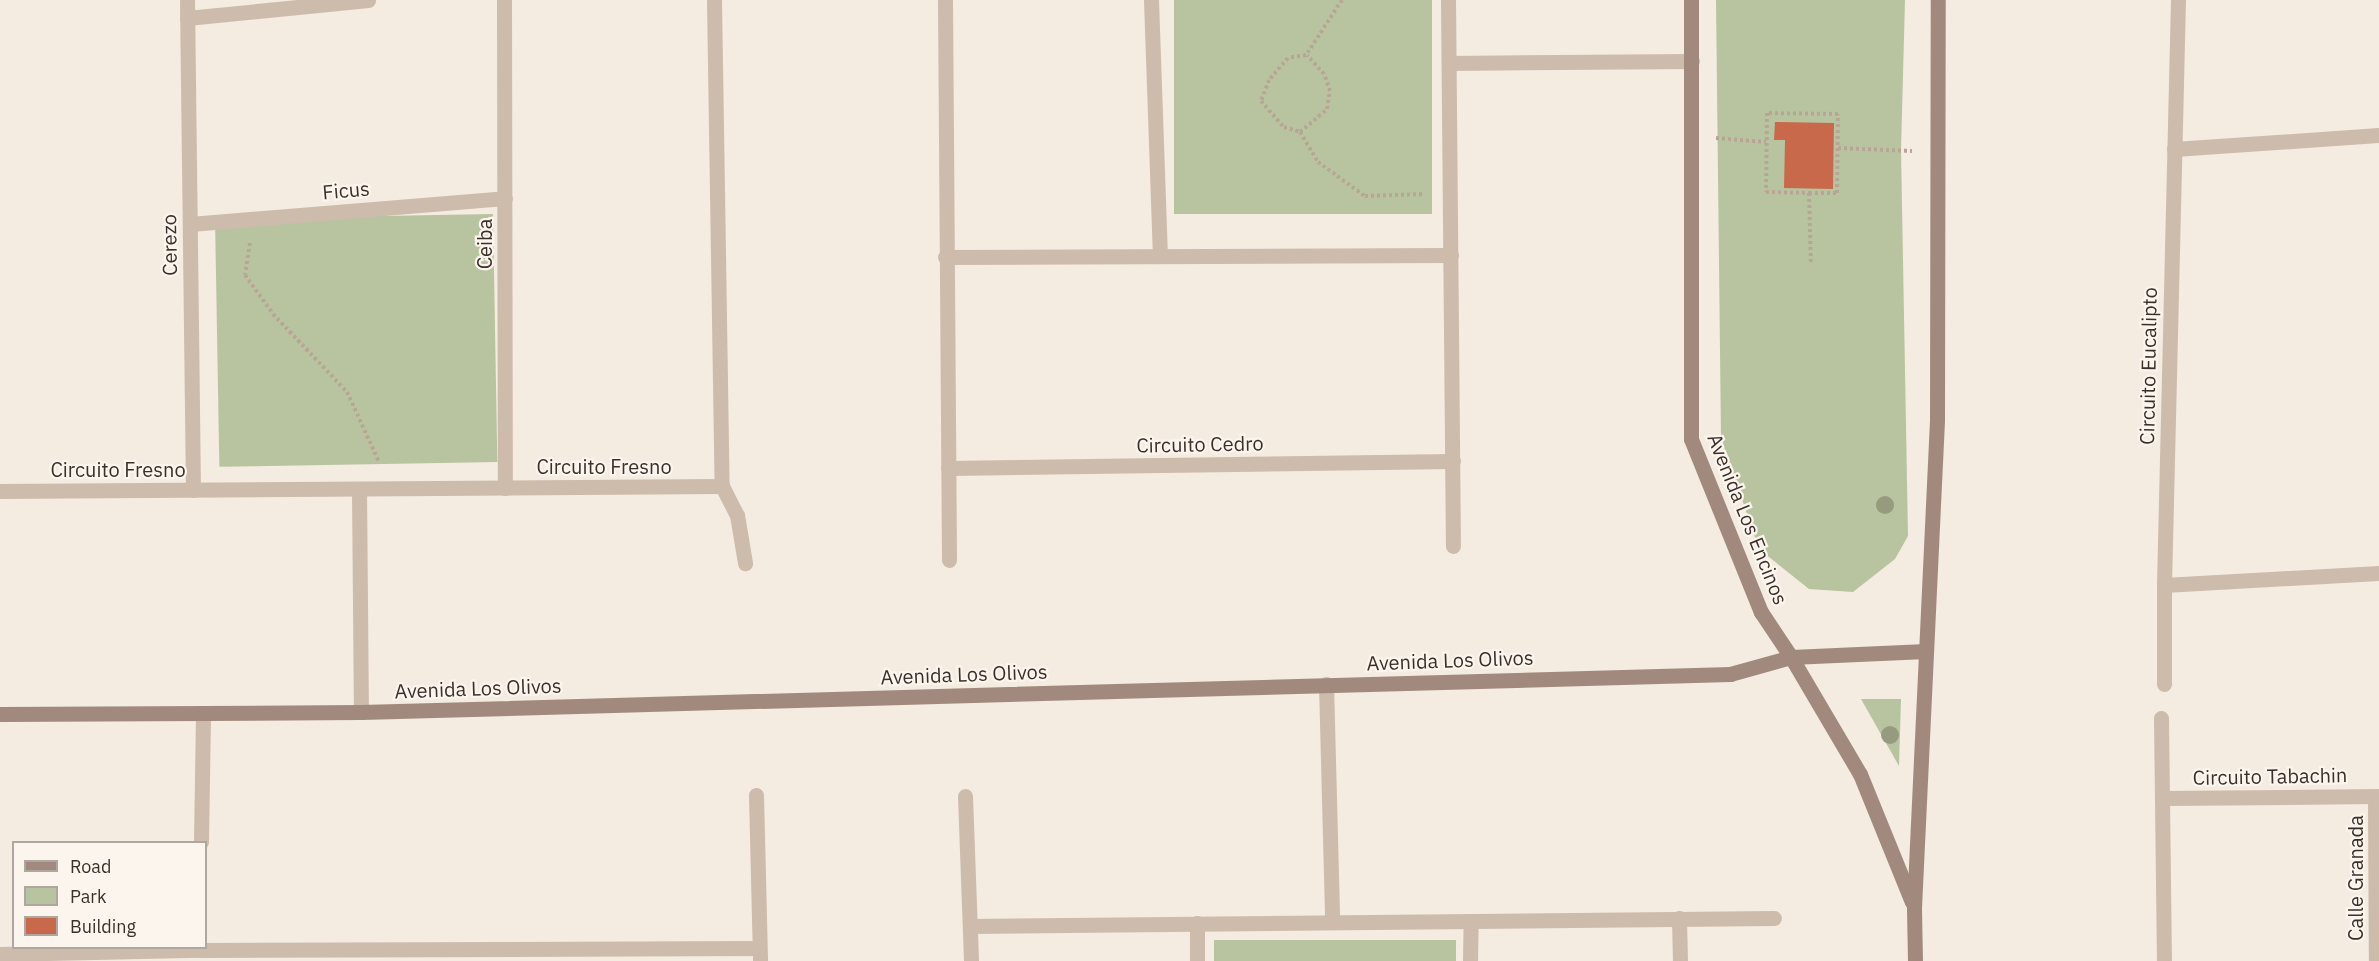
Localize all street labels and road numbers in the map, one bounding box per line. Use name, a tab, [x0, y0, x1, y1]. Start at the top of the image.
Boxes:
street label: Ficus	[321, 176, 371, 204]
street label: Cerezo	[156, 214, 182, 276]
street label: Ceiba	[472, 219, 496, 269]
street label: Circuito Eucalipto	[2135, 287, 2161, 445]
street label: Avenida Los Encinos	[1703, 430, 1793, 608]
street label: Circuito Cedro	[1136, 431, 1264, 457]
street label: Circuito Fresno	[536, 454, 672, 478]
street label: Circuito Fresno	[50, 457, 186, 481]
street label: Avenida Los Olivos	[1366, 645, 1534, 675]
street label: Avenida Los Olivos	[880, 659, 1048, 689]
street label: Avenida Los Olivos	[394, 673, 562, 703]
street label: Circuito Tabachin	[2192, 763, 2348, 789]
street label: Calle Granada	[2343, 815, 2367, 941]

